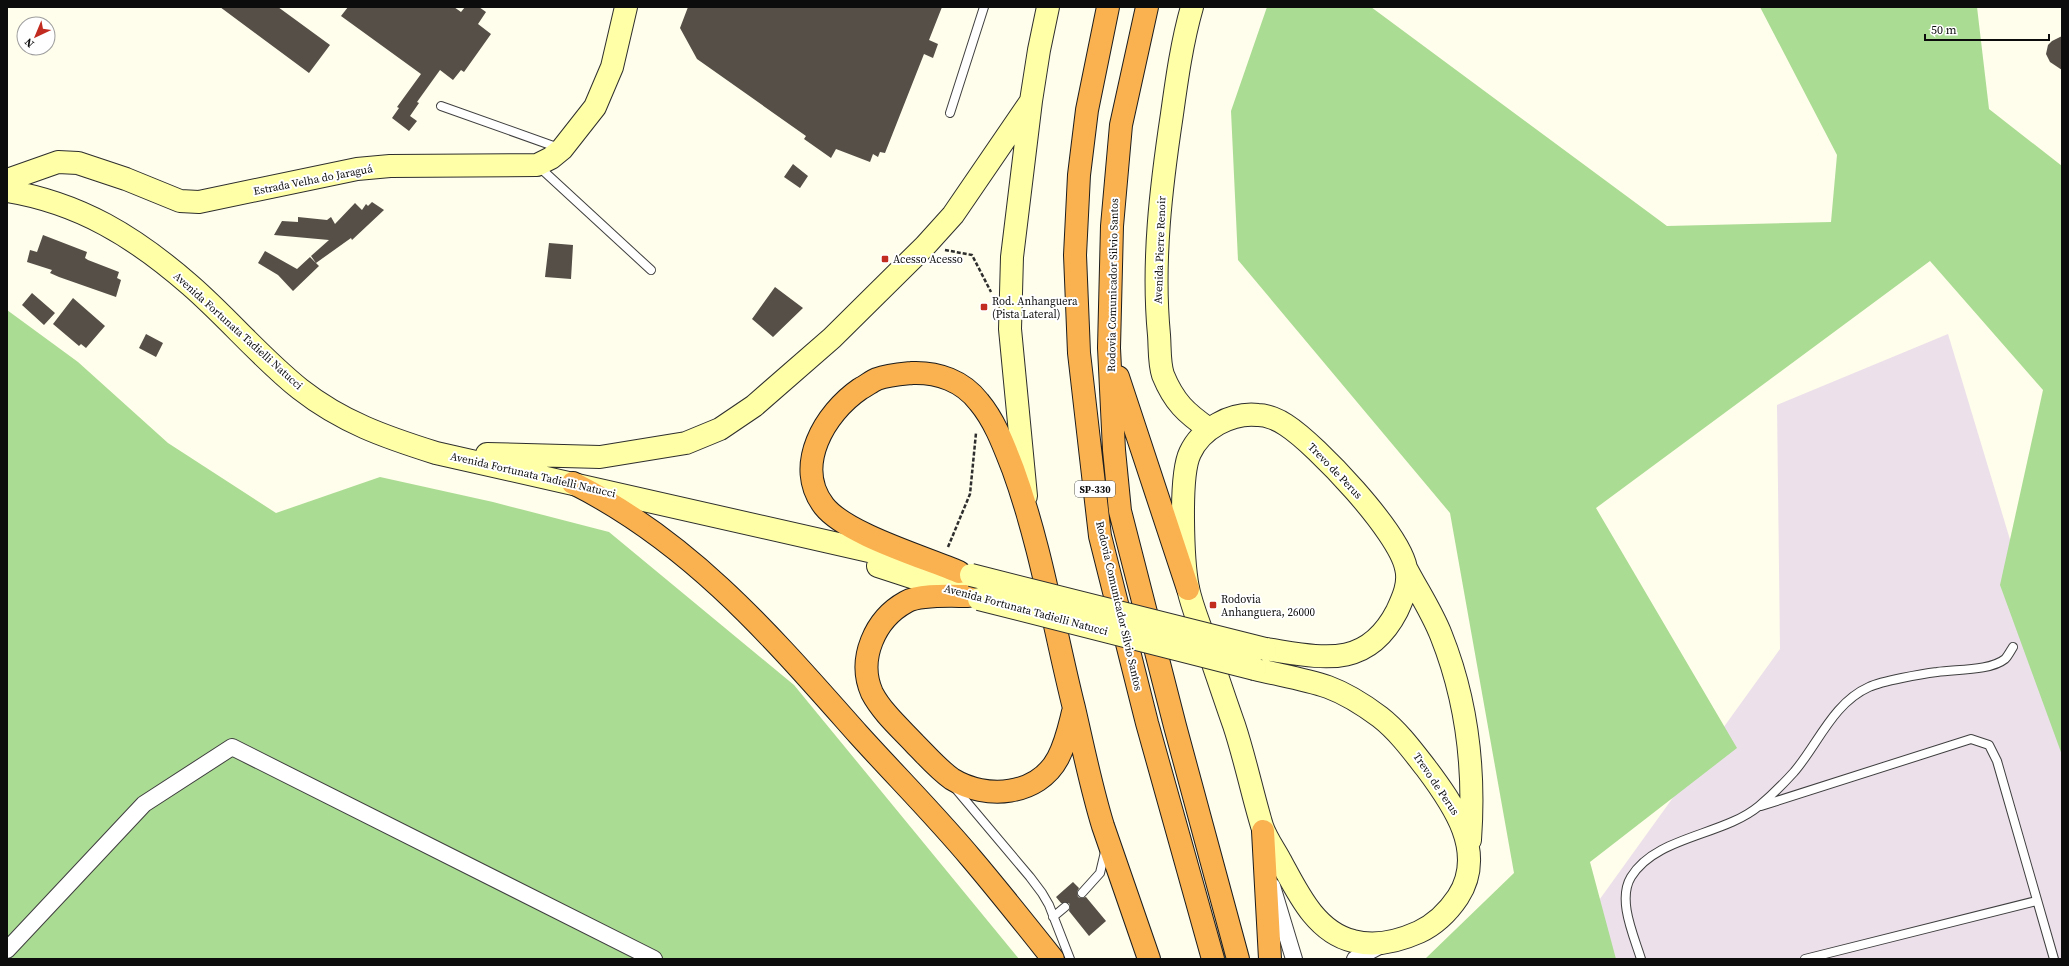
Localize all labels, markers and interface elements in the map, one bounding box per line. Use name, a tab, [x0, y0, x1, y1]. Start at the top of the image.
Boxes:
north arrow	[16, 16, 56, 56]
scale bar	[1925, 16, 2049, 42]
text: 50 m	[1931, 22, 1957, 38]
text: N	[21, 35, 37, 51]
street label: Estrada Velha do Jaraguá	[252, 161, 374, 199]
street label: Avenida Pierre Renoir	[1151, 195, 1169, 304]
street label: Rodovia Comunicador Silvio Santos	[1104, 198, 1122, 372]
place label: Acesso Acesso	[893, 252, 963, 267]
marker: Acesso Acesso	[880, 254, 890, 264]
street label: Avenida Fortunata Tadielli Natucci	[170, 269, 306, 393]
place label: Rod. Anhanguera (Pista Lateral)	[992, 294, 1078, 322]
marker: Rod. Anhanguera (Pista Lateral)	[979, 302, 989, 312]
street label: Trevo de Perus	[1304, 440, 1366, 502]
street label: Avenida Fortunata Tadielli Natucci	[449, 449, 617, 501]
road number: SP-330	[1075, 481, 1115, 497]
street label: Rodovia Comunicador Silvio Santos	[1092, 520, 1146, 693]
street label: Avenida Fortunata Tadielli Natucci	[942, 581, 1110, 639]
place label: Rodovia Anhanguera, 26000	[1221, 592, 1315, 620]
marker: Rodovia Anhanguera, 26000	[1208, 600, 1218, 610]
street label: Trevo de Perus	[1410, 750, 1463, 818]

